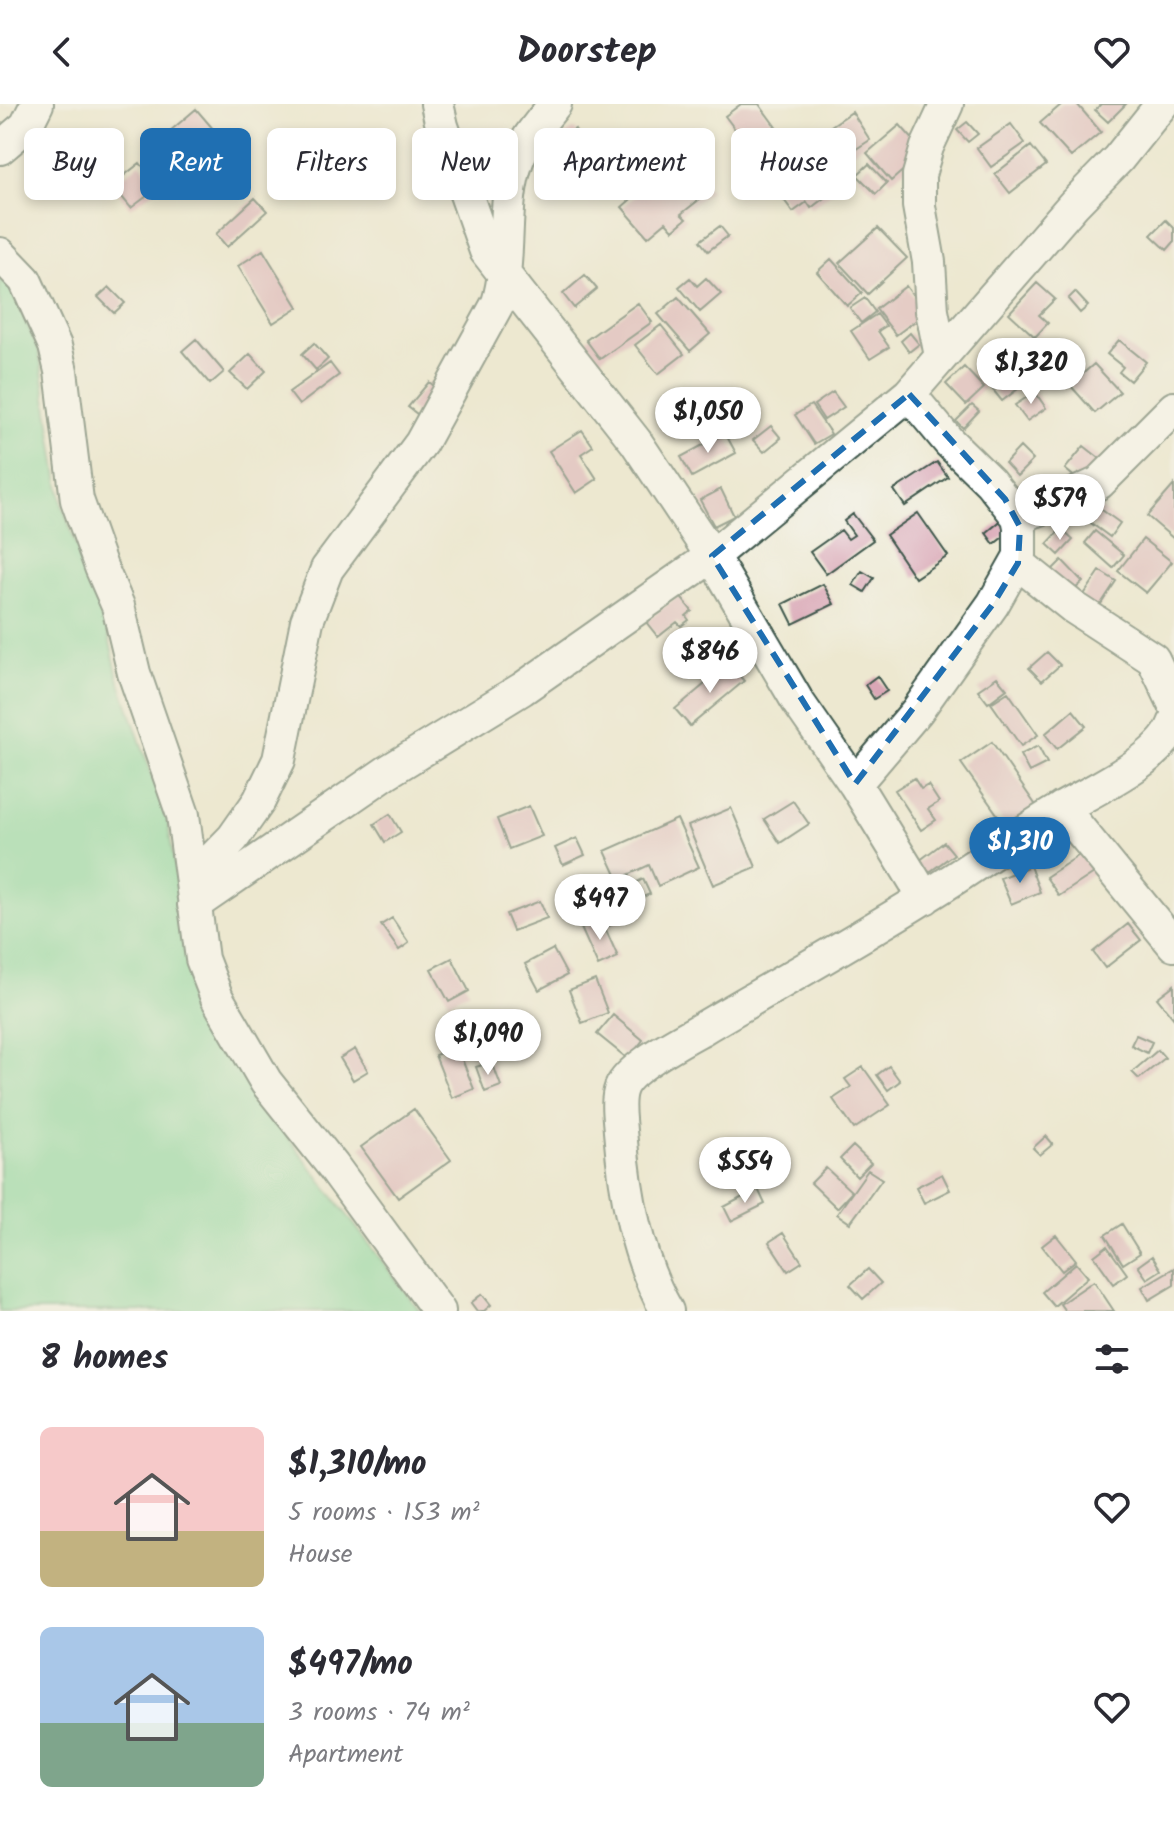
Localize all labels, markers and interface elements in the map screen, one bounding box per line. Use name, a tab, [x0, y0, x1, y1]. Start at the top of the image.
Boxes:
text: Doorstep	[517, 24, 657, 81]
icon: back	[40, 30, 84, 74]
icon: heart	[1090, 30, 1134, 74]
chip: Buy	[24, 128, 124, 200]
chip: Rent	[140, 128, 251, 200]
chip: Filters	[267, 128, 396, 200]
chip: New	[412, 128, 518, 200]
chip: Apartment	[534, 128, 715, 200]
chip: House	[731, 128, 856, 200]
pin: $1,320	[966, 338, 1096, 406]
text: $1,320	[995, 343, 1067, 385]
pin: $1,050	[643, 387, 773, 455]
text: $1,050	[673, 392, 743, 434]
pin: $579	[1013, 474, 1107, 542]
text: $579	[1033, 479, 1087, 521]
pin: $846	[663, 627, 757, 695]
text: $846	[681, 632, 740, 674]
pin: $1,310	[955, 817, 1085, 885]
text: $1,310	[987, 822, 1053, 864]
pin: $497	[553, 874, 647, 942]
text: $497	[573, 879, 628, 921]
pin: $1,090	[423, 1009, 553, 1077]
text: $1,090	[453, 1014, 523, 1056]
pin: $554	[698, 1137, 792, 1205]
text: $554	[717, 1142, 773, 1184]
text: 8 homes	[40, 1332, 168, 1386]
icon: filters	[1090, 1337, 1134, 1381]
text: $1,310/mo	[288, 1438, 427, 1492]
icon: home	[104, 1459, 200, 1555]
icon: heart	[1090, 1485, 1134, 1529]
text: 5 rooms · 153 m²	[288, 1492, 479, 1534]
text: House	[288, 1534, 352, 1576]
text: $497/mo	[288, 1638, 413, 1692]
icon: home	[104, 1659, 200, 1755]
icon: heart	[1090, 1685, 1134, 1729]
text: 3 rooms · 74 m²	[288, 1692, 470, 1734]
text: Apartment	[288, 1734, 403, 1776]

